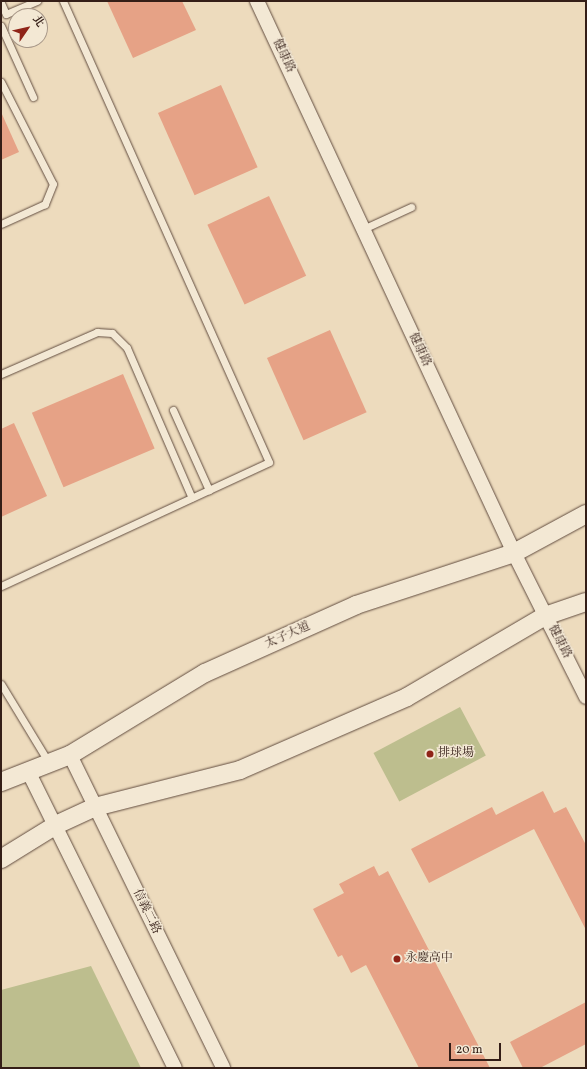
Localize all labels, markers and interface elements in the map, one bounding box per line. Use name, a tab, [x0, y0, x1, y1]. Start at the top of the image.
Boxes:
north arrow	[8, 8, 48, 48]
text: 北	[28, 13, 47, 30]
street label: 健康路	[269, 37, 297, 75]
street label: 健康路	[405, 331, 433, 369]
street label: 太子大道	[263, 620, 313, 652]
street label: 健康路	[544, 623, 574, 661]
place label: 排球場	[438, 747, 474, 761]
marker: 排球場	[425, 749, 435, 759]
street label: 信義二路	[129, 887, 163, 937]
place label: 永慶高中	[405, 952, 453, 966]
marker: 永慶高中	[392, 954, 402, 964]
scale bar	[451, 1035, 503, 1061]
text: 20 m	[456, 1042, 483, 1058]

